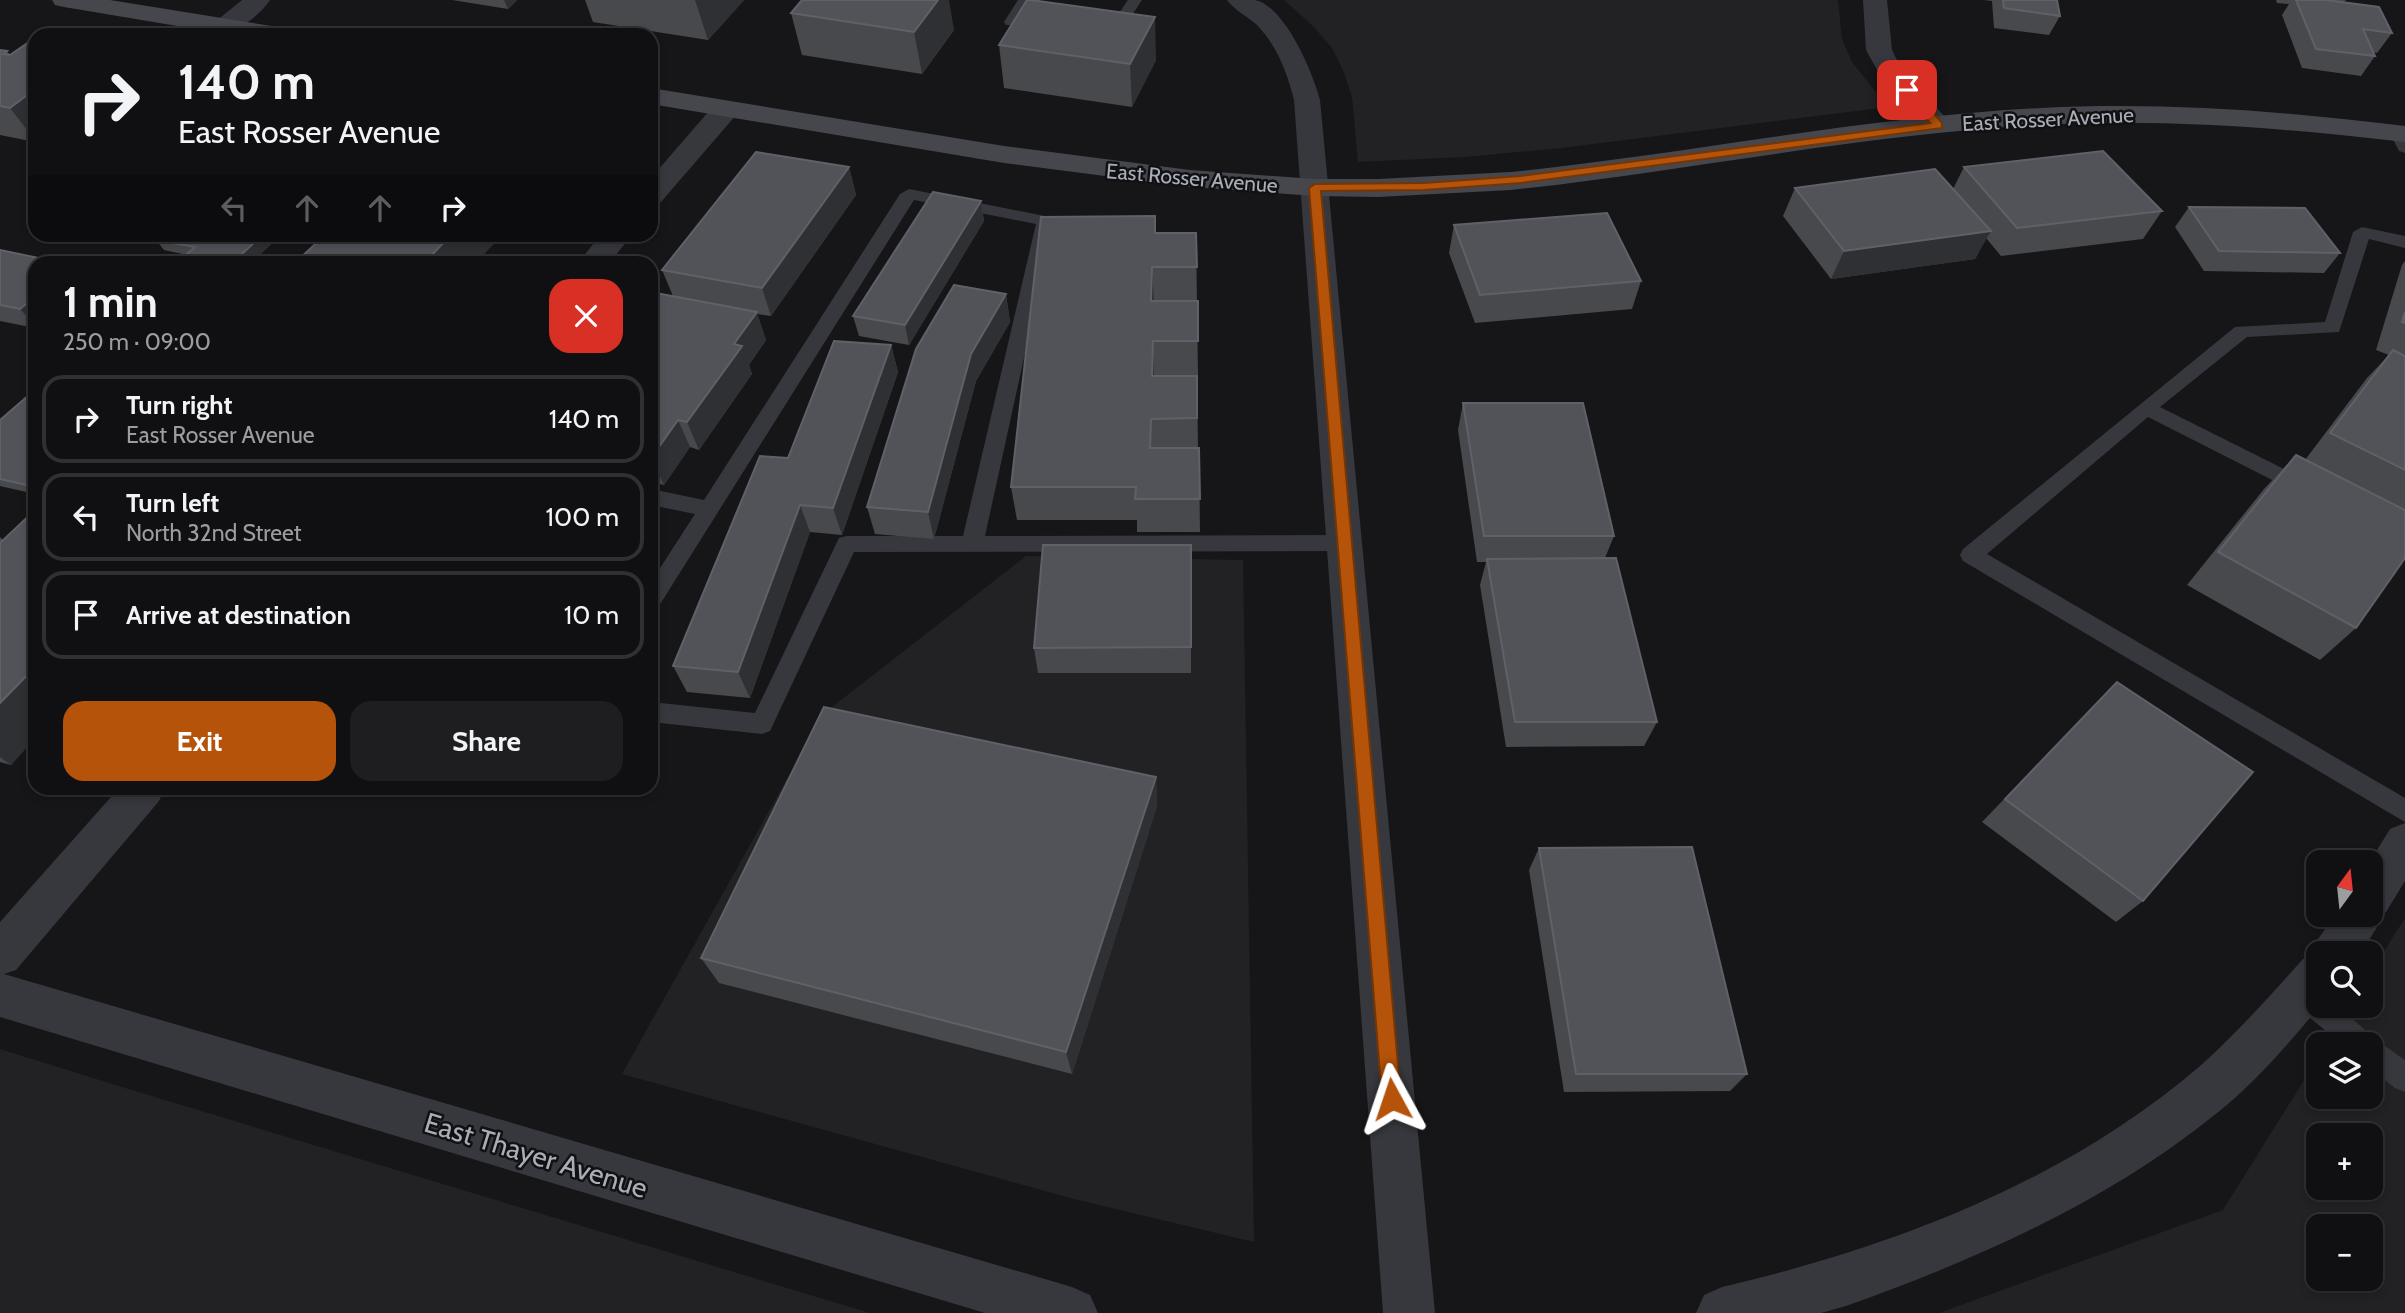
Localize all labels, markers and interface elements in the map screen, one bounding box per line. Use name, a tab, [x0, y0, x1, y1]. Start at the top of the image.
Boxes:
text: 140 m	[178, 52, 315, 111]
icon: right	[63, 56, 154, 147]
pin	[1877, 60, 1937, 120]
icon: arrive	[1888, 71, 1926, 109]
street label: East Rosser Avenue	[1961, 102, 2135, 136]
text: East Rosser Avenue	[178, 112, 440, 151]
street label: East Rosser Avenue	[1105, 158, 1279, 198]
icon: left	[215, 189, 253, 227]
icon: ahead	[288, 189, 326, 227]
icon: ahead	[361, 189, 399, 227]
icon: right	[434, 189, 472, 227]
text: 1 min	[63, 276, 158, 328]
button: close	[549, 279, 623, 353]
text: 250 m · 09:00	[63, 328, 211, 356]
text: Turn right	[126, 389, 232, 421]
icon: right	[67, 400, 105, 438]
text: 140 m	[549, 403, 619, 435]
text: East Rosser Avenue	[126, 421, 315, 449]
text: Turn left	[126, 487, 219, 519]
icon: left	[67, 498, 105, 536]
text: 100 m	[546, 501, 619, 533]
text: North 32nd Street	[126, 519, 302, 547]
icon: arrive	[67, 596, 105, 634]
text: Arrive at destination	[126, 599, 351, 631]
text: 10 m	[564, 599, 619, 631]
button: Exit	[63, 701, 336, 781]
button: Share	[350, 701, 623, 781]
north arrow	[2306, 850, 2384, 928]
map controls	[2306, 850, 2383, 1291]
button: search	[2306, 941, 2383, 1018]
button: layers	[2306, 1032, 2383, 1109]
position arrow	[1355, 1062, 1429, 1136]
street label: East Thayer Avenue	[420, 1105, 652, 1205]
button: +	[2306, 1123, 2383, 1200]
button: −	[2306, 1214, 2383, 1291]

